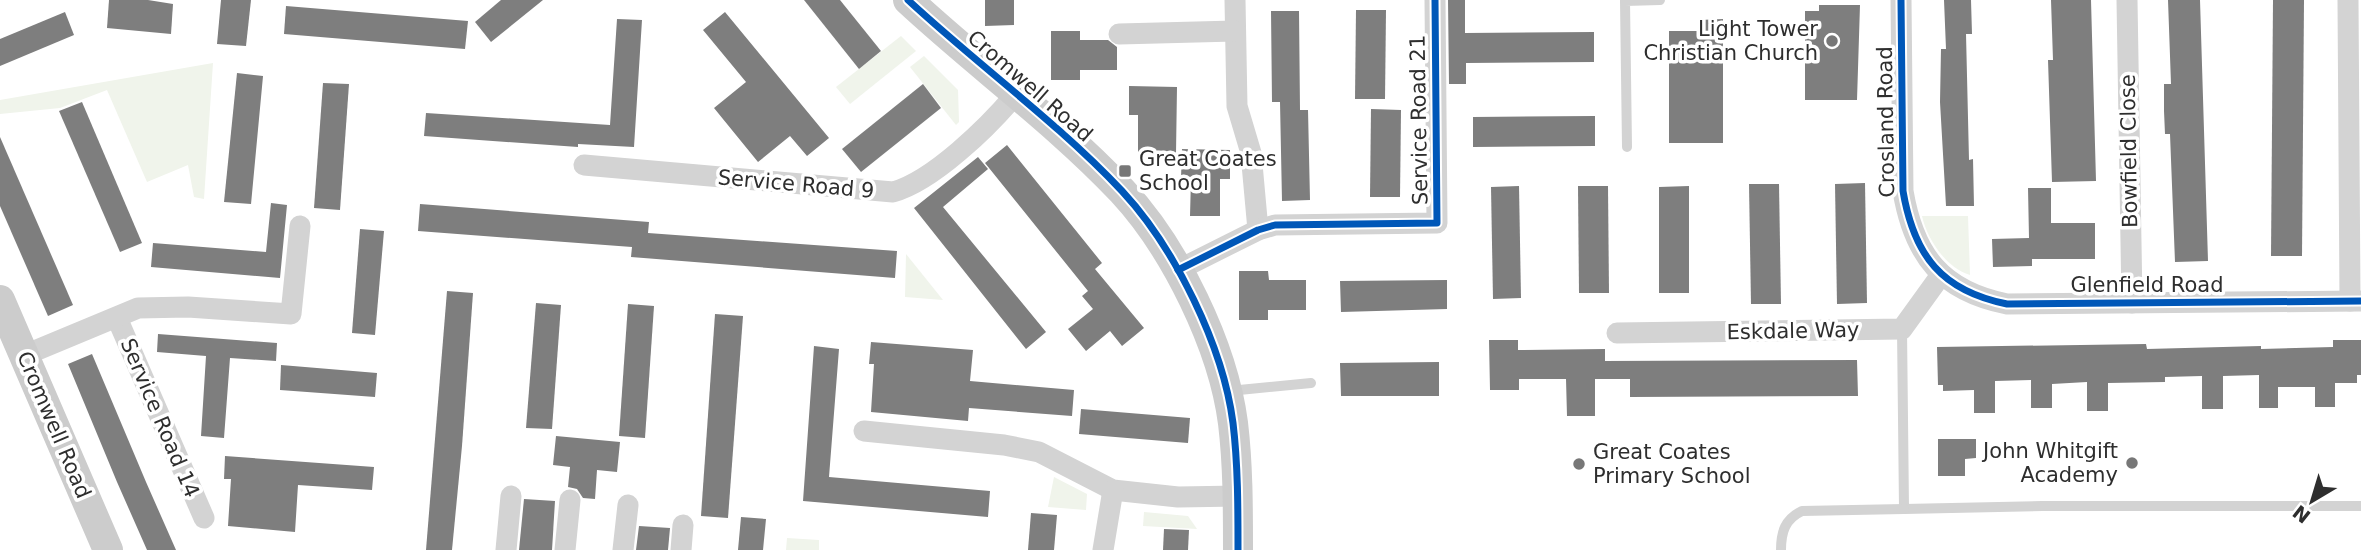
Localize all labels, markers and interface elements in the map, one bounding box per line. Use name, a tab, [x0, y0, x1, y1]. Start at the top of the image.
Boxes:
place label: Light Tower Christian Church	[1643, 17, 1818, 65]
street label: Cromwell Road	[963, 25, 1097, 147]
marker: Light Tower Christian Church	[1824, 33, 1840, 49]
street label: Service Road 21	[1406, 35, 1432, 205]
street label: Crosland Road	[1873, 46, 1899, 198]
street label: Bowfield Close	[2116, 74, 2142, 228]
place label: Great Coates School	[1139, 147, 1277, 195]
marker: Great Coates School	[1117, 163, 1133, 179]
street label: Service Road 9	[717, 165, 875, 203]
street label: Glenfield Road	[2070, 273, 2224, 297]
street label: Eskdale Way	[1726, 318, 1860, 344]
street label: Service Road 14	[116, 335, 204, 501]
street label: Cromwell Road	[12, 348, 96, 502]
place label: John Whitgift Academy	[1981, 439, 2118, 487]
place label: Great Coates Primary School	[1593, 440, 1751, 488]
marker: John Whitgift Academy	[2124, 455, 2140, 471]
marker: Great Coates Primary School	[1571, 456, 1587, 472]
north arrow	[2277, 466, 2347, 536]
text: N	[2288, 501, 2315, 528]

